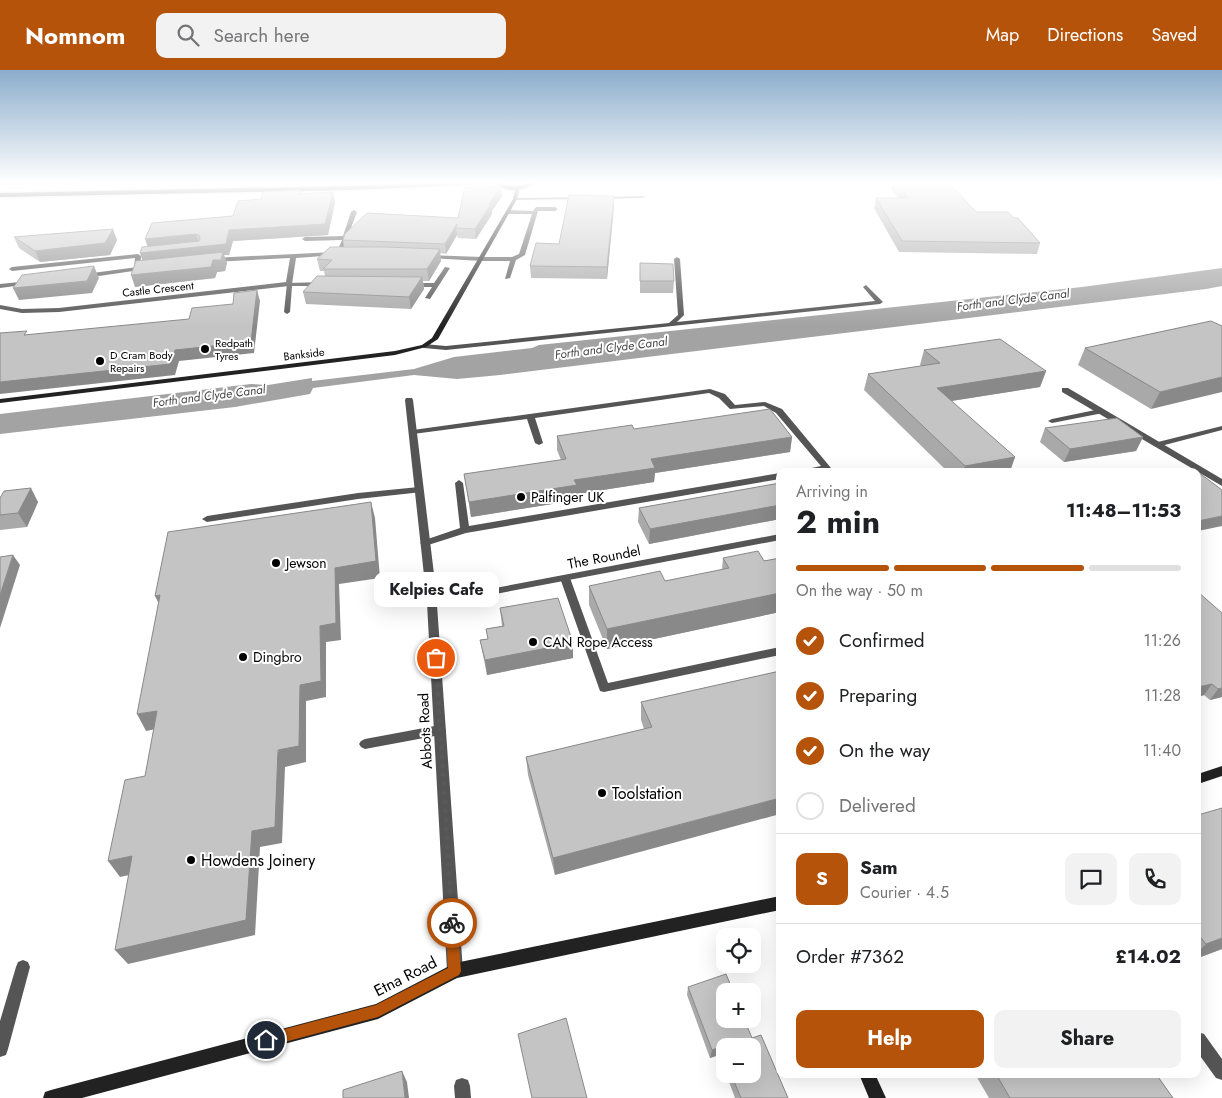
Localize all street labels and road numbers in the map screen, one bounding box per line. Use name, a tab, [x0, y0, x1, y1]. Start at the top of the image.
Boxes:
street label: Castle Crescent	[121, 277, 195, 301]
street label: Bankside	[283, 344, 326, 364]
street label: The Roundel	[566, 540, 642, 574]
street label: Abbots Road	[413, 692, 437, 770]
street label: Etna Road	[370, 951, 441, 1002]

